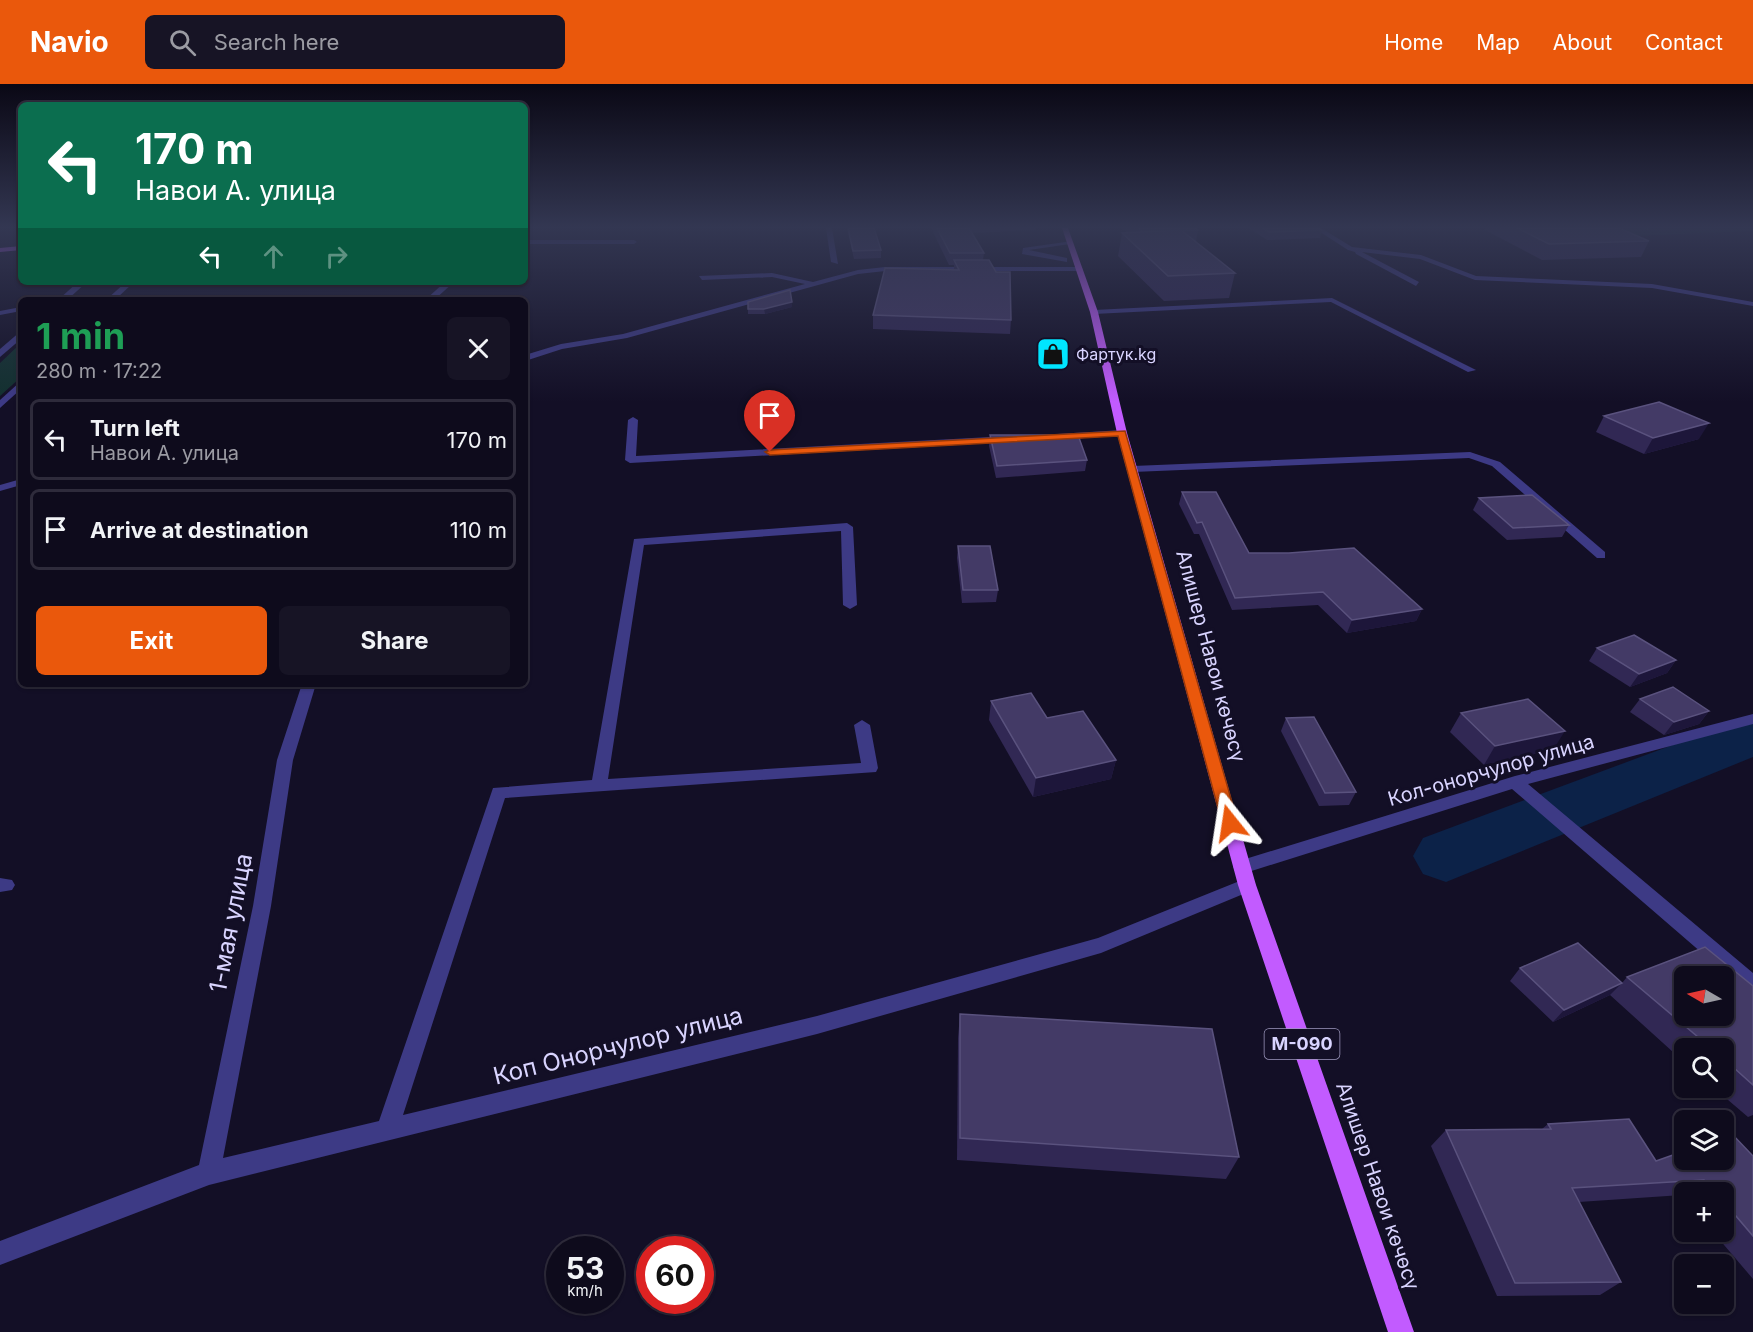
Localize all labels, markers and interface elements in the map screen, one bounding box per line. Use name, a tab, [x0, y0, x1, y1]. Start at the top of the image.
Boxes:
search box	[145, 15, 565, 69]
text: Navio	[30, 25, 109, 59]
icon: search	[166, 26, 199, 59]
text: Search here	[214, 29, 339, 55]
text: Home	[1384, 30, 1443, 55]
text: Map	[1476, 30, 1520, 55]
text: About	[1553, 30, 1612, 55]
text: Contact	[1645, 30, 1723, 55]
text: 170 m	[135, 123, 253, 174]
icon: left	[36, 126, 114, 204]
text: Навои А. улица	[135, 174, 336, 207]
icon: left	[194, 240, 227, 273]
icon: ahead	[257, 240, 290, 273]
icon: right	[320, 240, 353, 273]
text: 1 min	[36, 314, 125, 358]
button: close	[447, 317, 510, 380]
shop icon: Фартук.kg	[1035, 336, 1071, 372]
place label: Фартук.kg	[1076, 344, 1156, 364]
text: 280 m · 17:22	[36, 359, 162, 383]
pin	[744, 390, 795, 452]
icon: arrive	[753, 399, 786, 432]
text: Turn left	[90, 415, 180, 441]
icon: left	[39, 423, 72, 456]
text: 170 m	[447, 427, 507, 453]
text: Навои А. улица	[90, 441, 239, 465]
icon: arrive	[39, 513, 72, 546]
text: Arrive at destination	[90, 517, 309, 543]
text: 110 m	[450, 517, 507, 543]
street label: Алишер Навои көчөсү	[1171, 547, 1251, 765]
button: Exit	[36, 606, 267, 675]
button: Share	[279, 606, 510, 675]
street label: Кол-онорчулор улица	[1385, 729, 1597, 811]
position arrow	[1198, 791, 1262, 855]
street label: 1-мая улица	[203, 851, 258, 995]
north arrow	[1674, 966, 1734, 1026]
map controls	[1674, 966, 1734, 1314]
street label: Коп Онорчулор улица	[490, 1000, 746, 1091]
road number: М-090	[1264, 1029, 1340, 1059]
button: search	[1674, 1038, 1734, 1098]
street label: Алишер Навои көчөсү	[1331, 1079, 1425, 1293]
button: layers	[1674, 1110, 1734, 1170]
button: +	[1674, 1182, 1734, 1242]
speed limit sign: 60	[636, 1236, 714, 1314]
text: 53	[566, 1250, 604, 1286]
button: −	[1674, 1254, 1734, 1314]
text: km/h	[567, 1281, 603, 1300]

